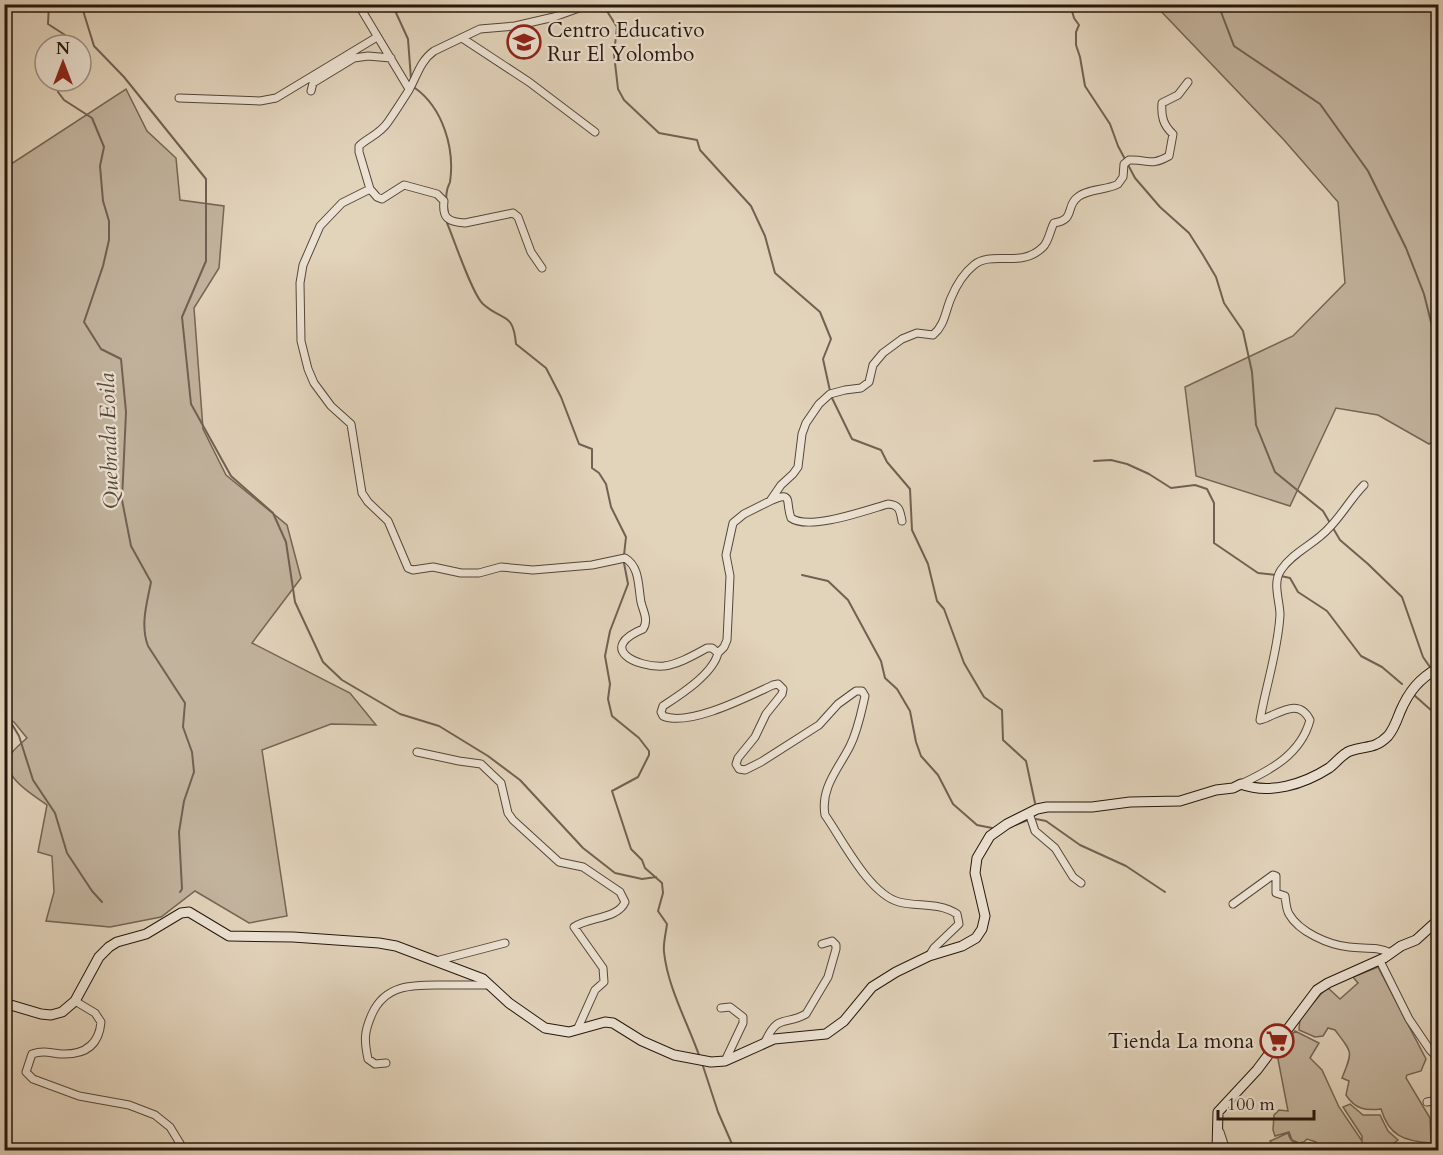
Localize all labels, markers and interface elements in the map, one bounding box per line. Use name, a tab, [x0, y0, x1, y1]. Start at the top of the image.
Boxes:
place label: Centro Educativo Rur El Yolombo	[547, 16, 705, 69]
school or university icon: Centro Educativo Rur El Yolombo	[506, 24, 542, 60]
north arrow	[33, 33, 93, 93]
text: N	[56, 38, 70, 60]
water label: Quebrada Eoila	[92, 372, 126, 510]
supermarket icon: Tienda La mona	[1259, 1023, 1295, 1059]
place label: Tienda La mona	[1108, 1027, 1254, 1056]
scale bar	[1218, 1083, 1314, 1121]
text: 100 m	[1227, 1092, 1275, 1117]

